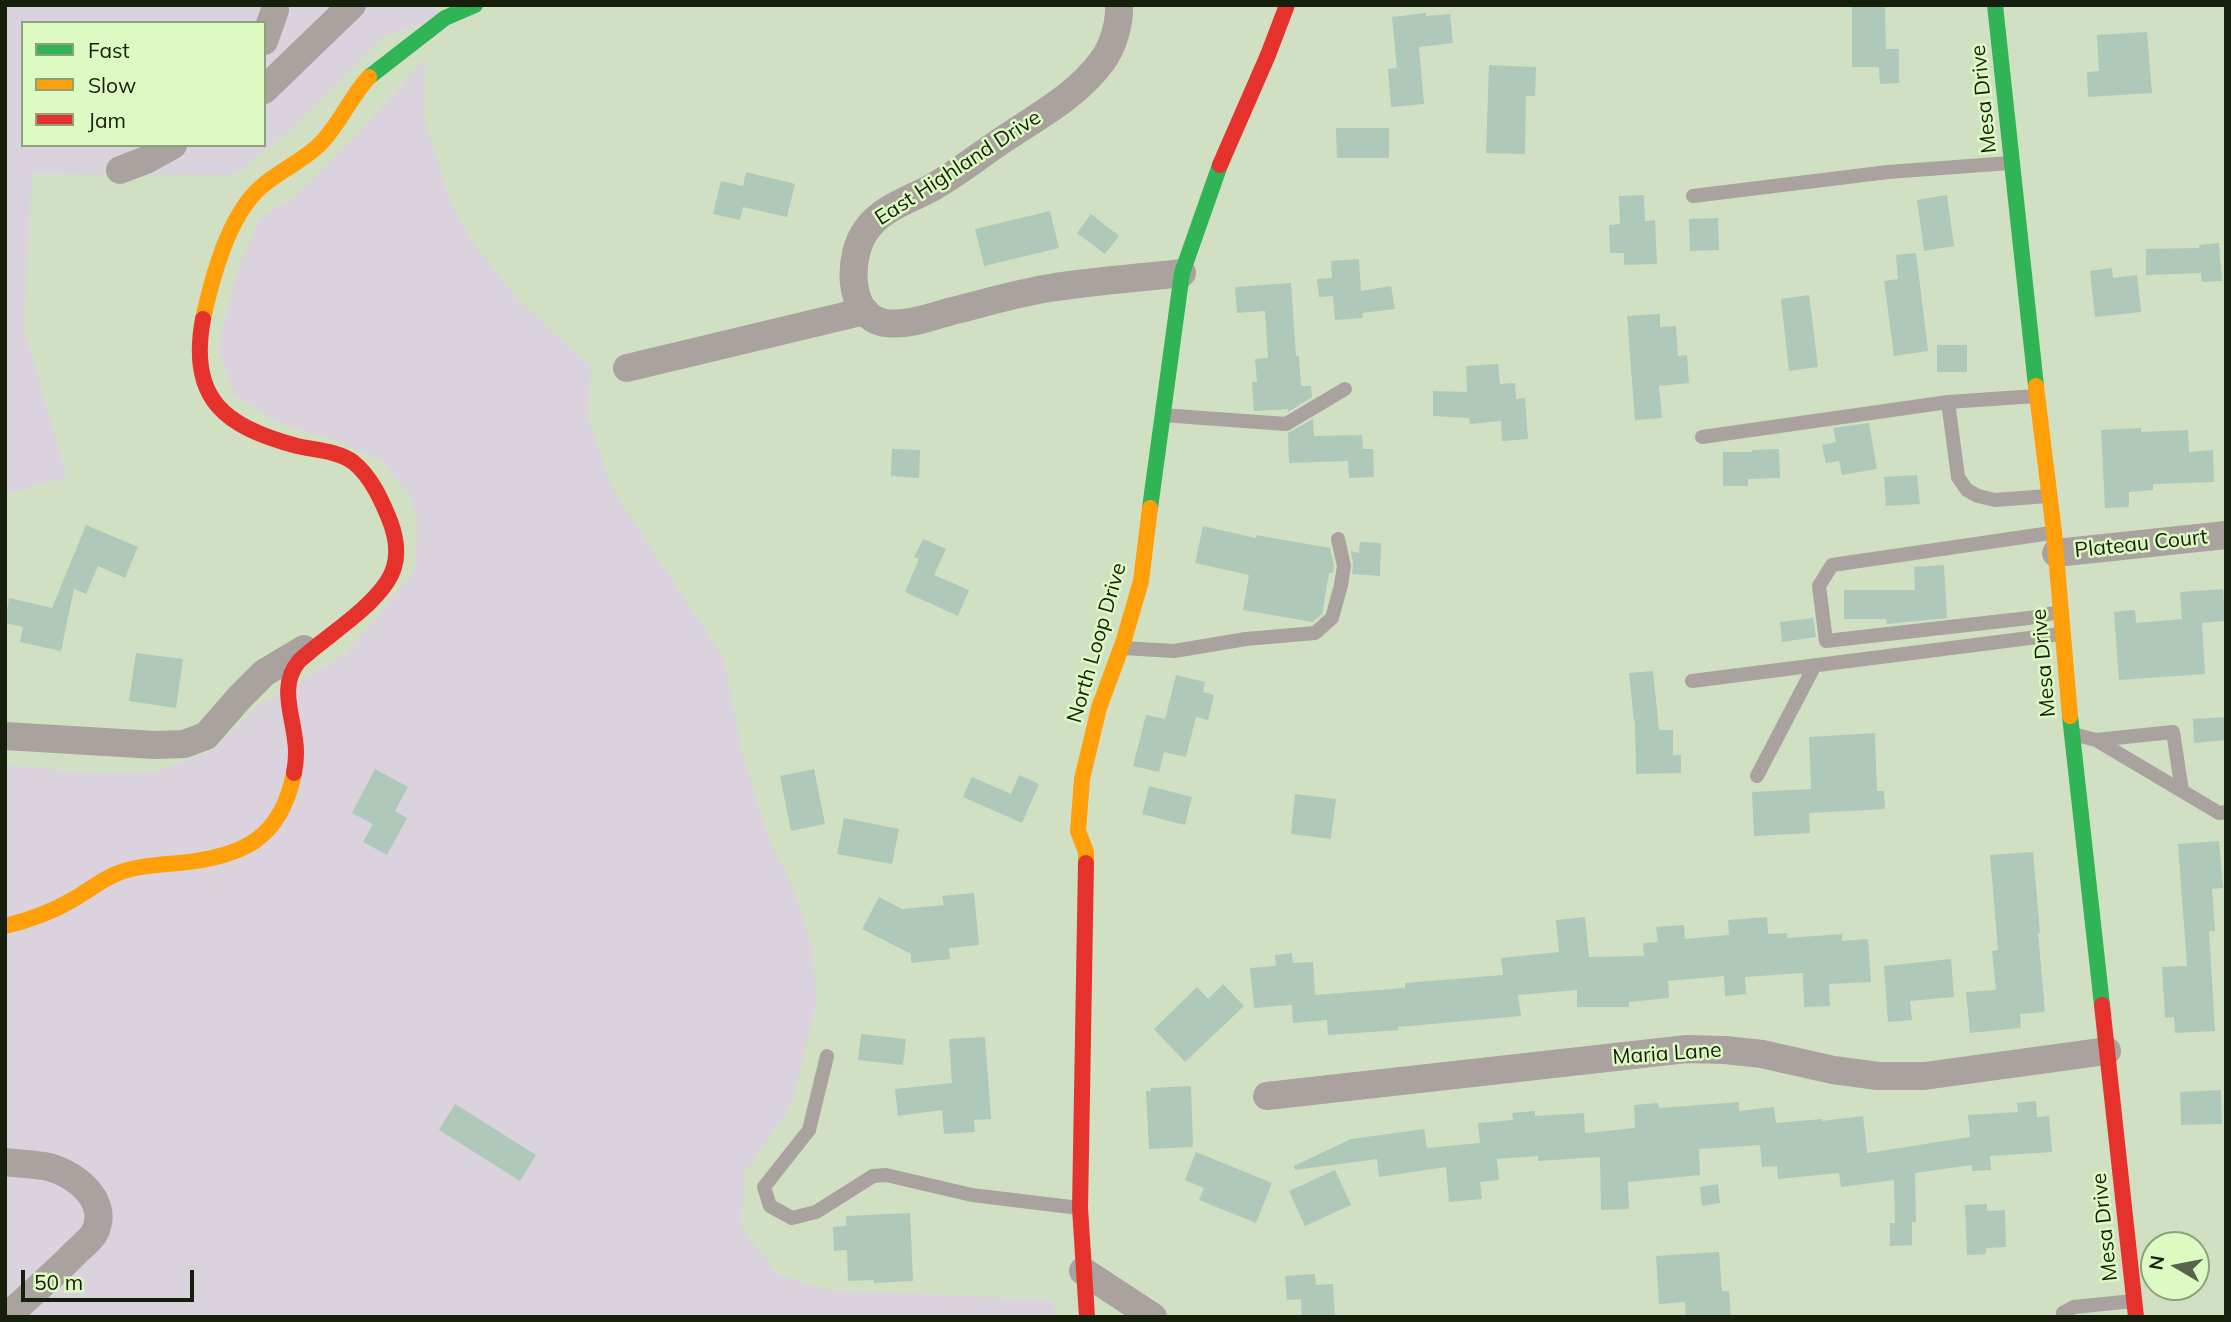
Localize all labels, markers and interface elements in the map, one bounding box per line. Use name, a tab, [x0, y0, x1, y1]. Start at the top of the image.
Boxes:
legend	[21, 21, 266, 147]
text: Fast	[88, 37, 130, 63]
street label: Mesa Drive	[1966, 44, 2002, 154]
text: Slow	[88, 72, 136, 98]
street label: East Highland Drive	[870, 105, 1046, 231]
text: Jam	[88, 107, 126, 133]
street label: Plateau Court	[2073, 524, 2209, 564]
street label: North Loop Drive	[1062, 560, 1132, 726]
street label: Mesa Drive	[2027, 608, 2061, 718]
street label: Maria Lane	[1612, 1038, 1722, 1070]
street label: Mesa Drive	[2087, 1172, 2123, 1282]
north arrow	[2140, 1231, 2210, 1301]
text: N	[2143, 1254, 2169, 1272]
scale bar	[24, 1256, 198, 1300]
text: 50 m	[34, 1269, 83, 1295]

